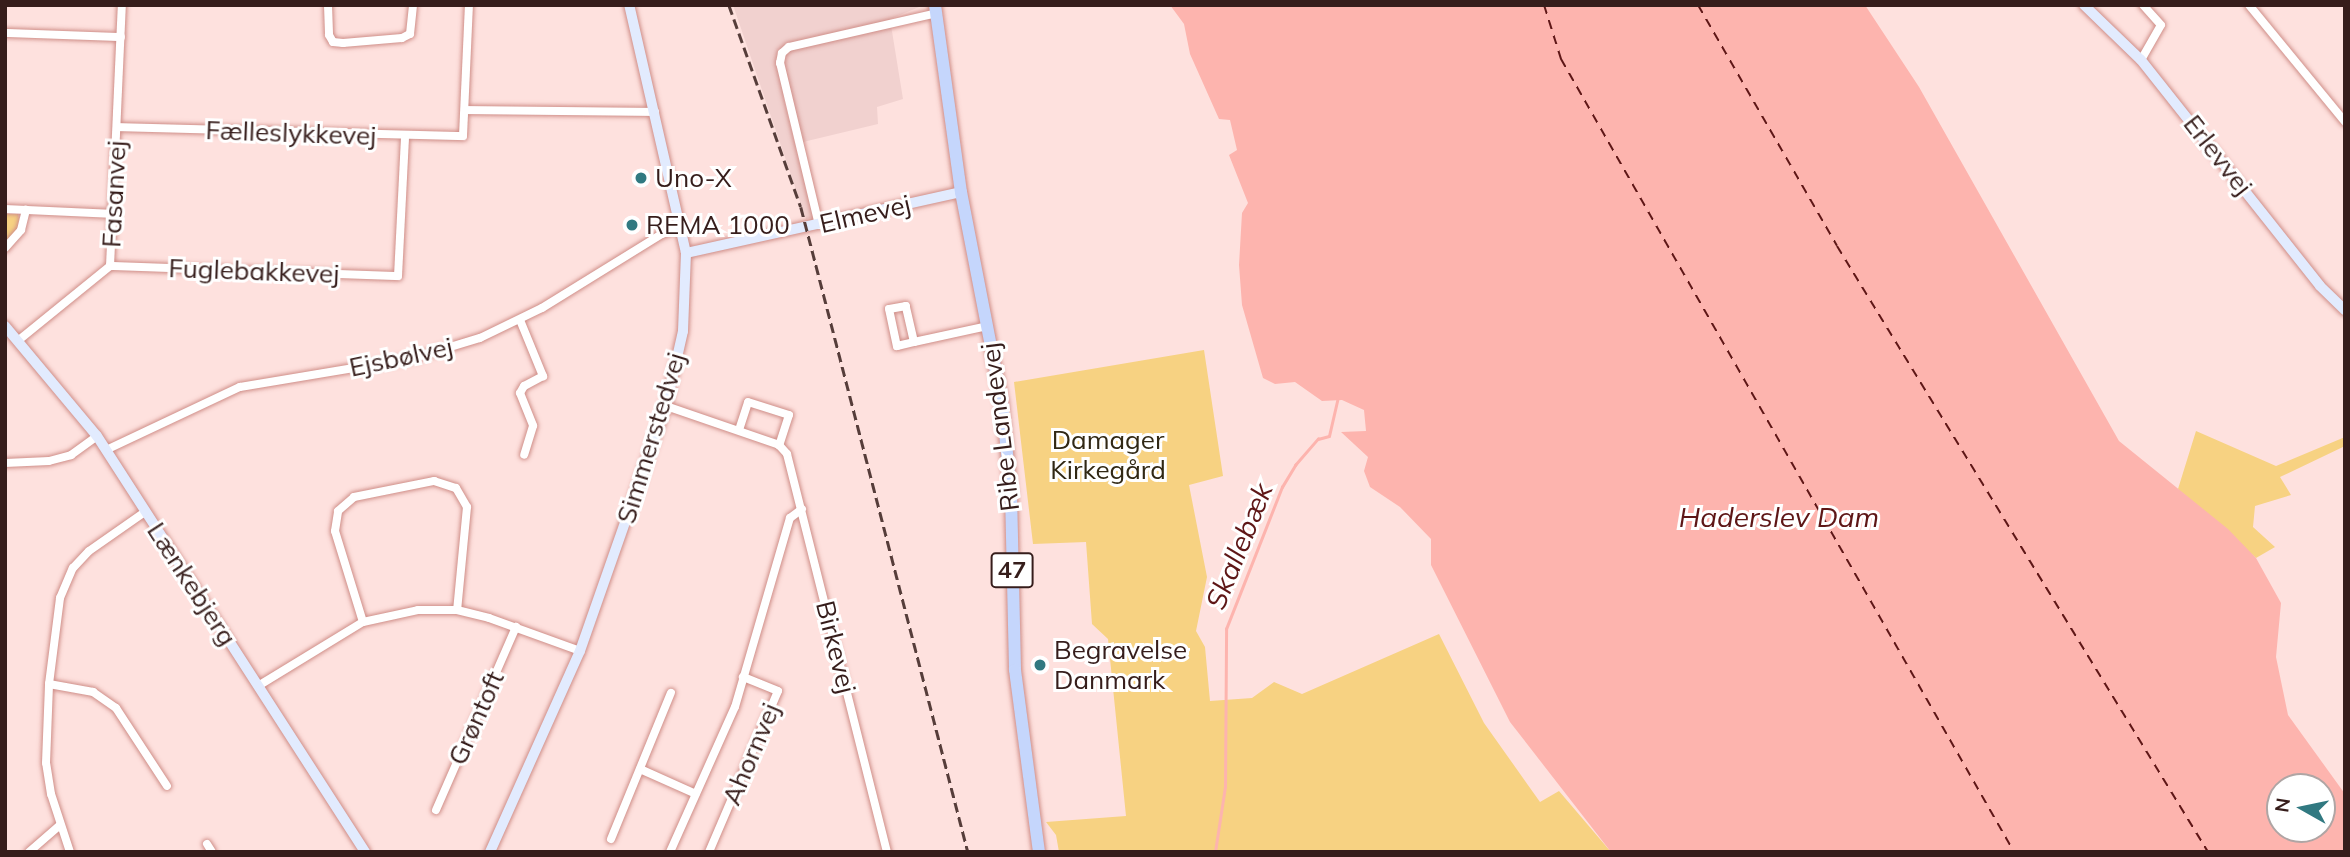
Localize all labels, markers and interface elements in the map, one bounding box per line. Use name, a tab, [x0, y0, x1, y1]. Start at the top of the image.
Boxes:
street label: Erlevvej	[2177, 109, 2259, 201]
street label: Fælleslykkevej	[205, 114, 377, 152]
street label: Fasanvej	[96, 140, 132, 248]
place label: Uno-X	[655, 162, 732, 194]
marker: Uno-X	[633, 170, 649, 186]
street label: Elmevej	[817, 188, 913, 240]
place label: REMA 1000	[646, 209, 790, 241]
marker: REMA 1000	[624, 217, 640, 233]
street label: Fuglebakkevej	[168, 252, 340, 290]
street label: Ejsbølvej	[346, 331, 456, 383]
street label: Ribe Landevej	[974, 341, 1026, 513]
street label: Simmerstedvej	[610, 349, 692, 527]
park label: Damager Kirkegård	[1050, 424, 1166, 486]
water label: Skallebæk	[1199, 478, 1279, 614]
water label: Haderslev Dam	[1679, 500, 1879, 534]
street label: Lænkebjerg	[141, 517, 243, 651]
road number: 47	[989, 550, 1035, 590]
street label: Birkevej	[809, 597, 863, 697]
place label: Begravelse Danmark	[1054, 634, 1187, 696]
marker: Begravelse Danmark	[1032, 657, 1048, 673]
street label: Grøntoft	[442, 666, 510, 770]
street label: Ahornvej	[716, 698, 786, 810]
north arrow	[2266, 773, 2336, 843]
text: N	[2269, 796, 2295, 814]

